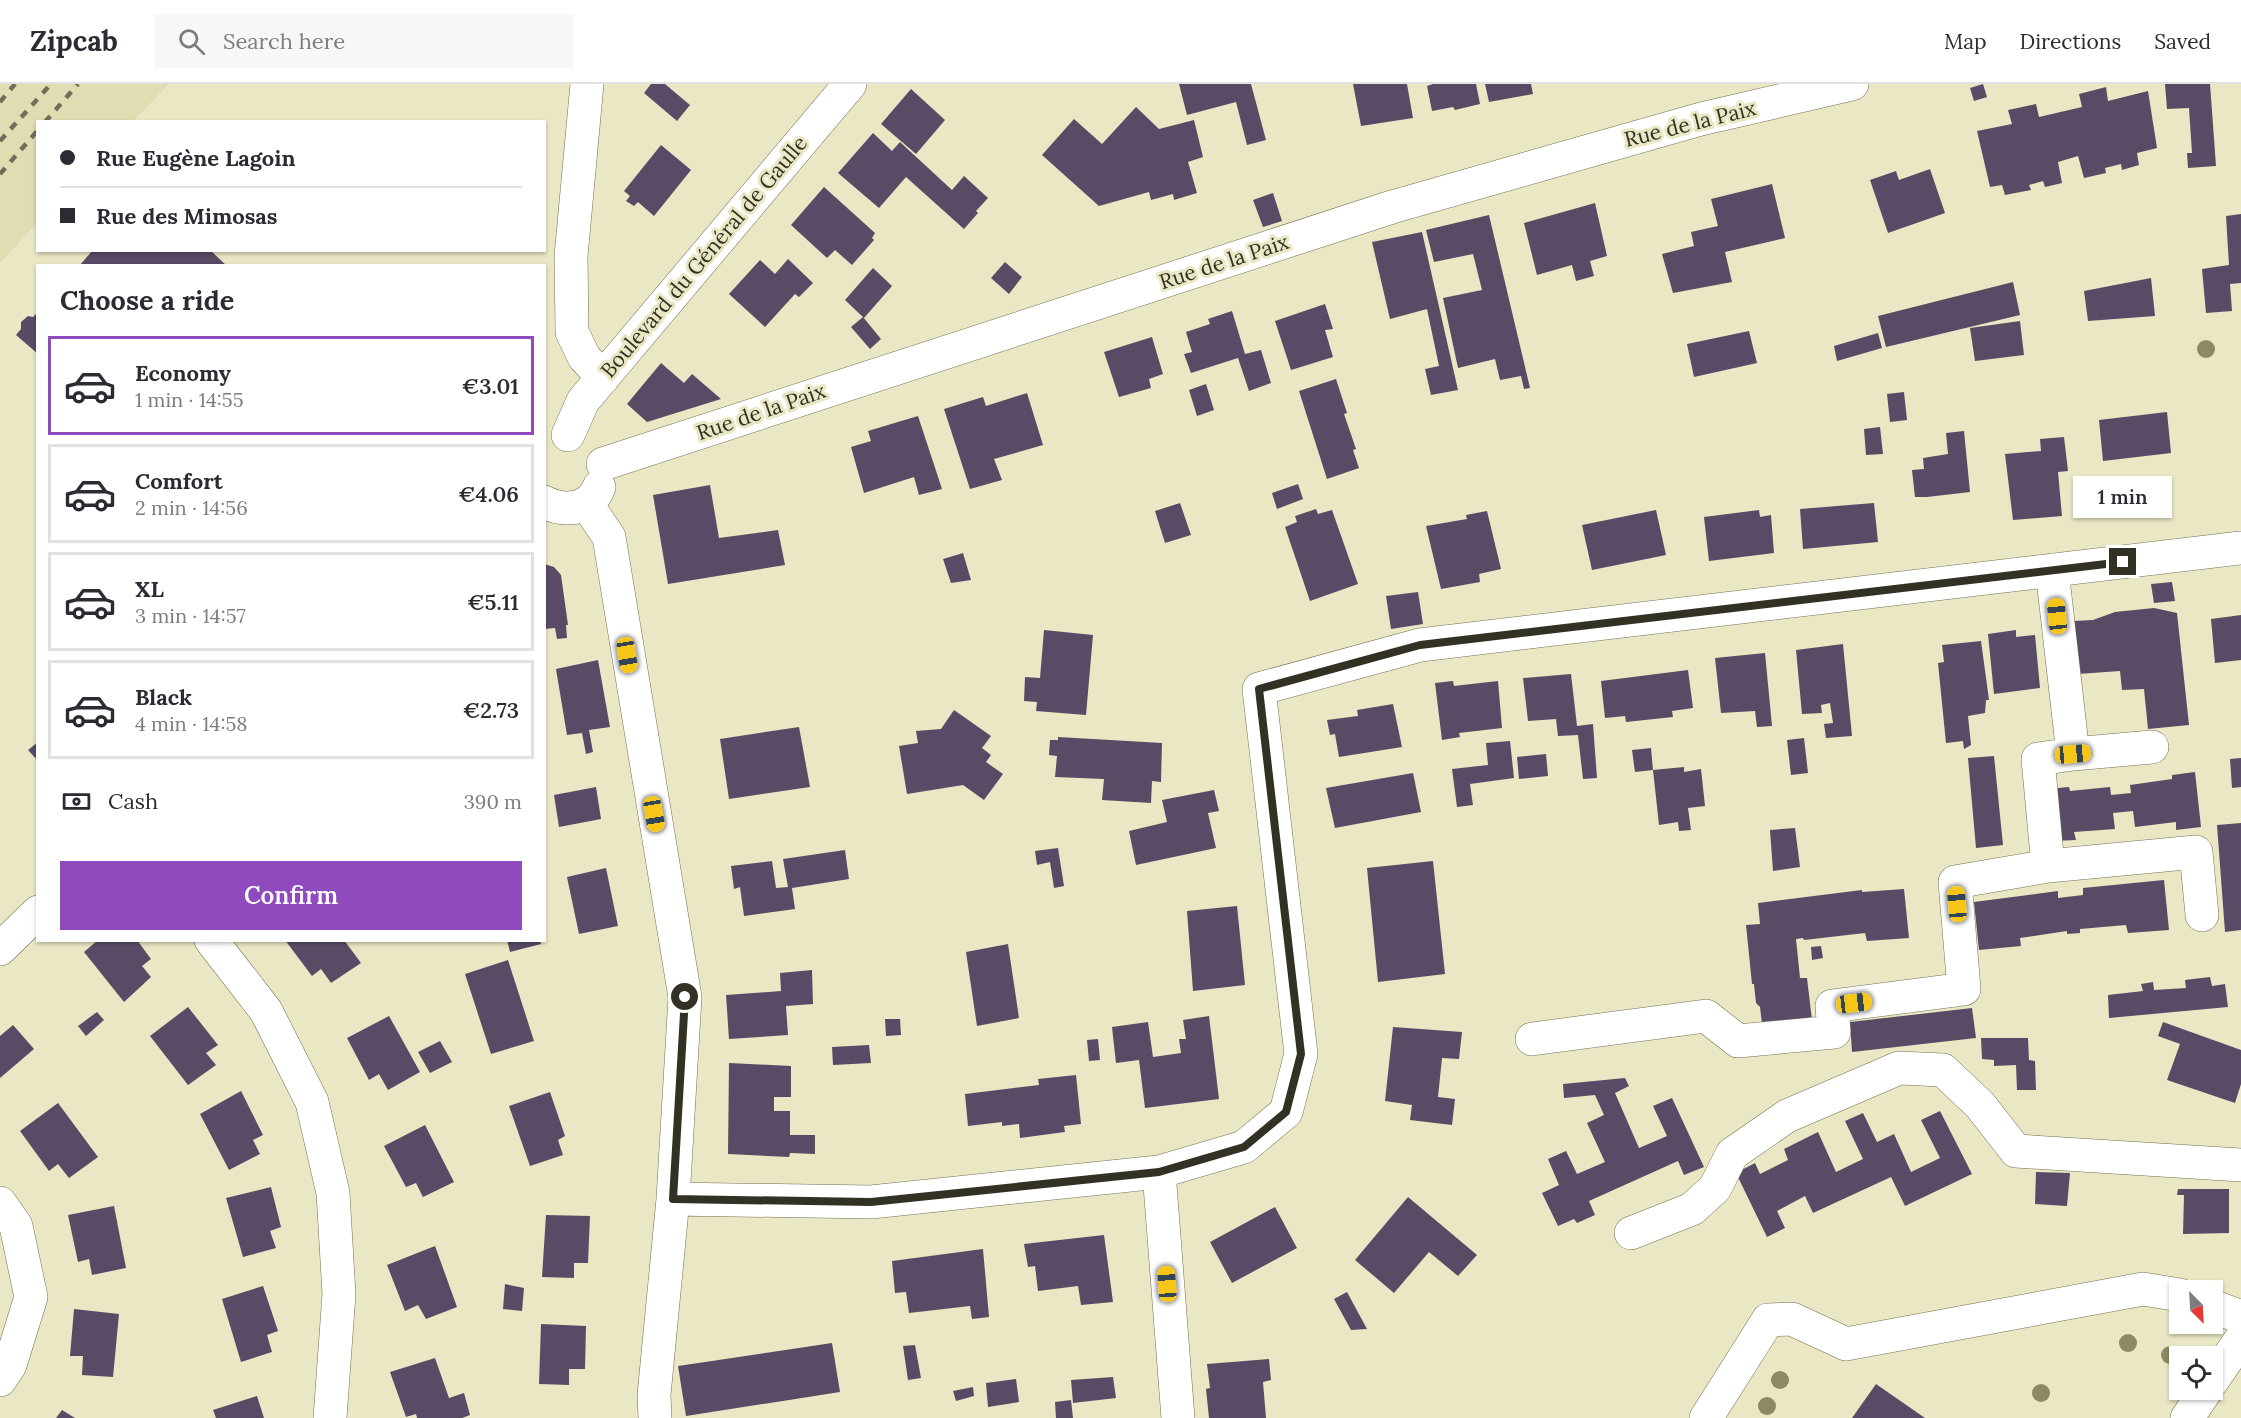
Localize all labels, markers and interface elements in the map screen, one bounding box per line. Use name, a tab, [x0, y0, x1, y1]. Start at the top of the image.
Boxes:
search box	[154, 14, 574, 68]
text: Zipcab	[30, 23, 118, 59]
icon: search	[175, 25, 208, 58]
text: Search here	[223, 27, 345, 55]
text: Map	[1944, 28, 1987, 55]
text: Directions	[2020, 28, 2121, 55]
text: Saved	[2154, 28, 2211, 55]
street label: Rue de la Paix	[1621, 94, 1758, 153]
street label: Boulevard du Général de Gaulle	[594, 130, 813, 383]
text: Rue Eugène Lagoin	[96, 144, 296, 172]
text: Rue des Mimosas	[96, 202, 278, 230]
street label: Rue de la Paix	[1156, 228, 1292, 295]
text: Choose a ride	[60, 283, 234, 317]
icon: car	[63, 359, 117, 413]
text: Economy	[135, 359, 231, 387]
text: €3.01	[462, 372, 519, 400]
street label: Rue de la Paix	[693, 377, 829, 446]
text: 1 min · 14:55	[135, 387, 244, 412]
icon: car	[63, 467, 117, 521]
text: Comfort	[135, 467, 223, 495]
callout: 1 min	[2074, 475, 2172, 517]
text: €4.06	[458, 480, 519, 508]
text: 1 min	[2097, 484, 2148, 509]
text: 2 min · 14:56	[135, 495, 248, 520]
route end	[2109, 548, 2136, 575]
icon: car	[63, 575, 117, 629]
text: XL	[135, 575, 164, 603]
text: €5.11	[467, 588, 519, 616]
car	[2046, 597, 2068, 635]
text: 3 min · 14:57	[135, 603, 246, 628]
car	[615, 636, 639, 674]
icon: car	[63, 683, 117, 737]
text: Black	[135, 683, 192, 711]
text: €2.73	[463, 696, 519, 724]
text: 4 min · 14:58	[135, 711, 248, 736]
car	[2054, 743, 2092, 765]
icon: cash	[60, 785, 93, 818]
text: Cash	[108, 787, 158, 815]
text: 390 m	[464, 789, 522, 814]
car	[642, 795, 666, 833]
button: Confirm	[60, 861, 522, 930]
car	[1946, 885, 1968, 923]
route start	[671, 983, 698, 1010]
car	[1835, 992, 1873, 1014]
car	[1157, 1265, 1177, 1303]
north arrow	[2169, 1280, 2223, 1334]
map controls	[2169, 1280, 2223, 1400]
button: locate	[2169, 1346, 2223, 1400]

